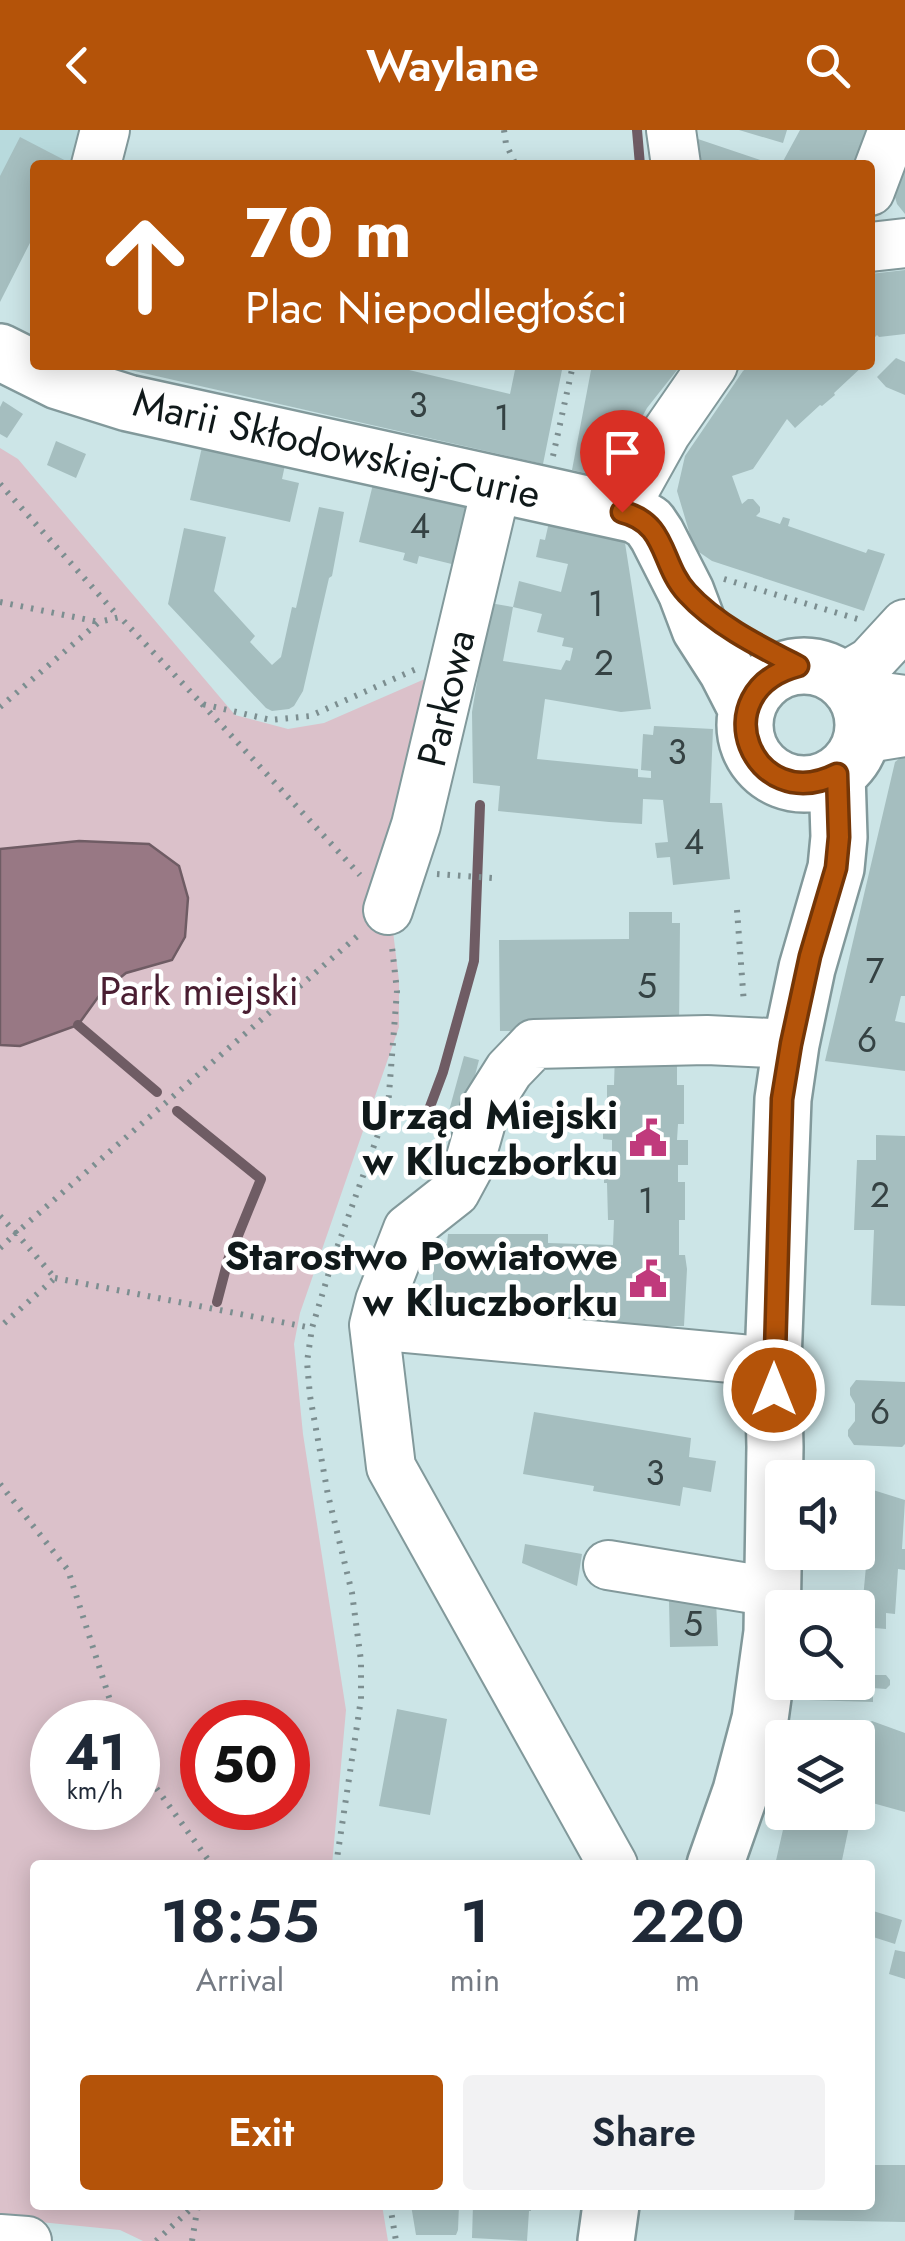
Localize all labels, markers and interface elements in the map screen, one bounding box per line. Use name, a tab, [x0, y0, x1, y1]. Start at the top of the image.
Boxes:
text: Waylane	[366, 33, 539, 98]
icon: back	[50, 38, 105, 93]
icon: search	[800, 38, 855, 93]
text: 70 m	[245, 182, 412, 283]
icon: ahead	[80, 200, 210, 330]
text: Plac Niepodległości	[245, 275, 628, 340]
street label: Marii Skłodowskiej-Curie	[128, 373, 546, 523]
house number: 3	[408, 380, 428, 430]
house number: 1	[494, 393, 510, 443]
pin	[580, 410, 665, 513]
icon: arrive	[595, 425, 650, 480]
house number: 4	[410, 501, 430, 551]
house number: 1	[588, 579, 604, 629]
street label: Parkowa	[402, 624, 490, 772]
house number: 2	[594, 638, 614, 688]
house number: 3	[667, 727, 687, 777]
house number: 4	[684, 817, 704, 867]
house number: 7	[866, 946, 885, 996]
house number: 5	[637, 961, 657, 1011]
park label: Park miejski	[99, 962, 299, 1020]
house number: 6	[857, 1015, 877, 1065]
place label: Urząd Miejski w Kluczborku	[360, 1086, 618, 1190]
public building icon: Urząd Miejski w Kluczborku	[627, 1117, 669, 1159]
house number: 2	[870, 1170, 890, 1220]
house number: 1	[638, 1176, 654, 1226]
place label: Starostwo Powiatowe w Kluczborku	[225, 1227, 618, 1331]
public building icon: Starostwo Powiatowe w Kluczborku	[627, 1258, 669, 1300]
position arrow	[722, 1338, 826, 1442]
house number: 6	[870, 1387, 890, 1437]
house number: 3	[645, 1448, 665, 1498]
map controls	[765, 1460, 875, 1830]
button: sound	[765, 1460, 875, 1570]
button: search	[765, 1590, 875, 1700]
house number: 5	[683, 1599, 703, 1649]
speed limit sign: 50	[180, 1700, 310, 1830]
text: 41	[65, 1716, 125, 1789]
button: layers	[765, 1720, 875, 1830]
text: km/h	[67, 1772, 123, 1808]
text: 18:55	[160, 1878, 319, 1965]
text: 1	[460, 1878, 490, 1965]
text: 220	[630, 1878, 745, 1965]
text: Arrival	[196, 1957, 284, 2003]
text: min	[450, 1957, 500, 2003]
text: m	[675, 1957, 700, 2003]
button: Exit	[80, 2075, 443, 2190]
button: Share	[463, 2075, 825, 2190]

